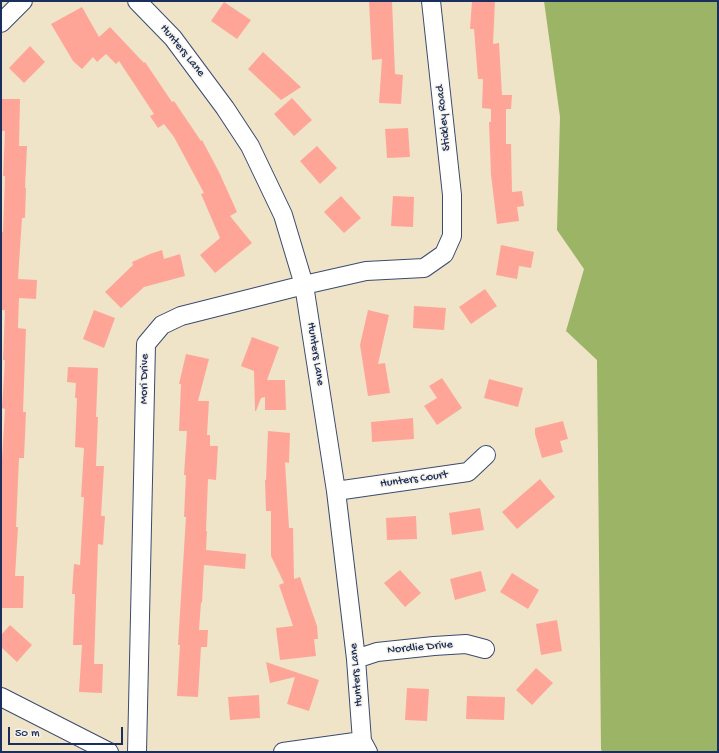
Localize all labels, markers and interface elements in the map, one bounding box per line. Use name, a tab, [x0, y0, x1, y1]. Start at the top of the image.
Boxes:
street label: Hunters Lane	[156, 22, 208, 80]
street label: Stickley Road	[433, 84, 455, 152]
street label: Hunters Lane	[303, 321, 327, 387]
street label: Mori Drive	[137, 354, 153, 404]
street label: Hunters Court	[379, 468, 449, 492]
street label: Nordlie Drive	[387, 638, 453, 658]
street label: Hunters Lane	[347, 643, 367, 707]
scale bar	[10, 719, 125, 745]
text: 50 m	[15, 727, 40, 741]

